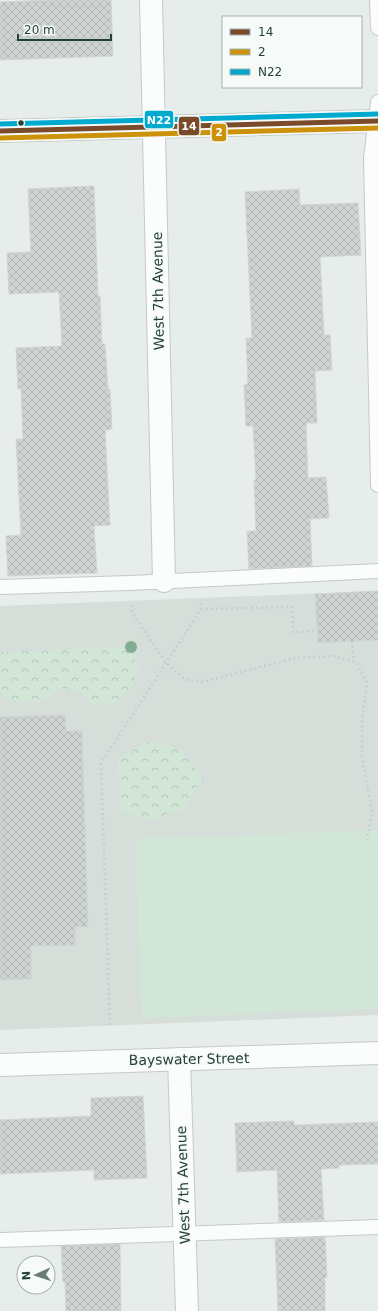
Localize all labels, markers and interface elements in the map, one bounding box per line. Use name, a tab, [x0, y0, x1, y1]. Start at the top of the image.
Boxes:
scale bar	[18, 16, 111, 42]
legend	[222, 16, 362, 88]
text: 20 m	[24, 23, 55, 37]
text: 14	[258, 25, 273, 39]
text: 2	[258, 45, 266, 59]
text: N22	[258, 65, 282, 79]
line badge: N22	[144, 110, 174, 129]
text: N22	[147, 114, 171, 127]
line badge: 14	[178, 116, 200, 136]
unlabelled marker	[16, 118, 26, 128]
text: 14	[181, 120, 197, 133]
line badge: 2	[211, 123, 227, 142]
text: 2	[215, 126, 223, 139]
street label: West 7th Avenue	[149, 232, 167, 350]
street label: Bayswater Street	[129, 1050, 250, 1068]
street label: West 7th Avenue	[173, 1125, 193, 1245]
north arrow	[16, 1255, 56, 1295]
text: N	[20, 1271, 33, 1280]

